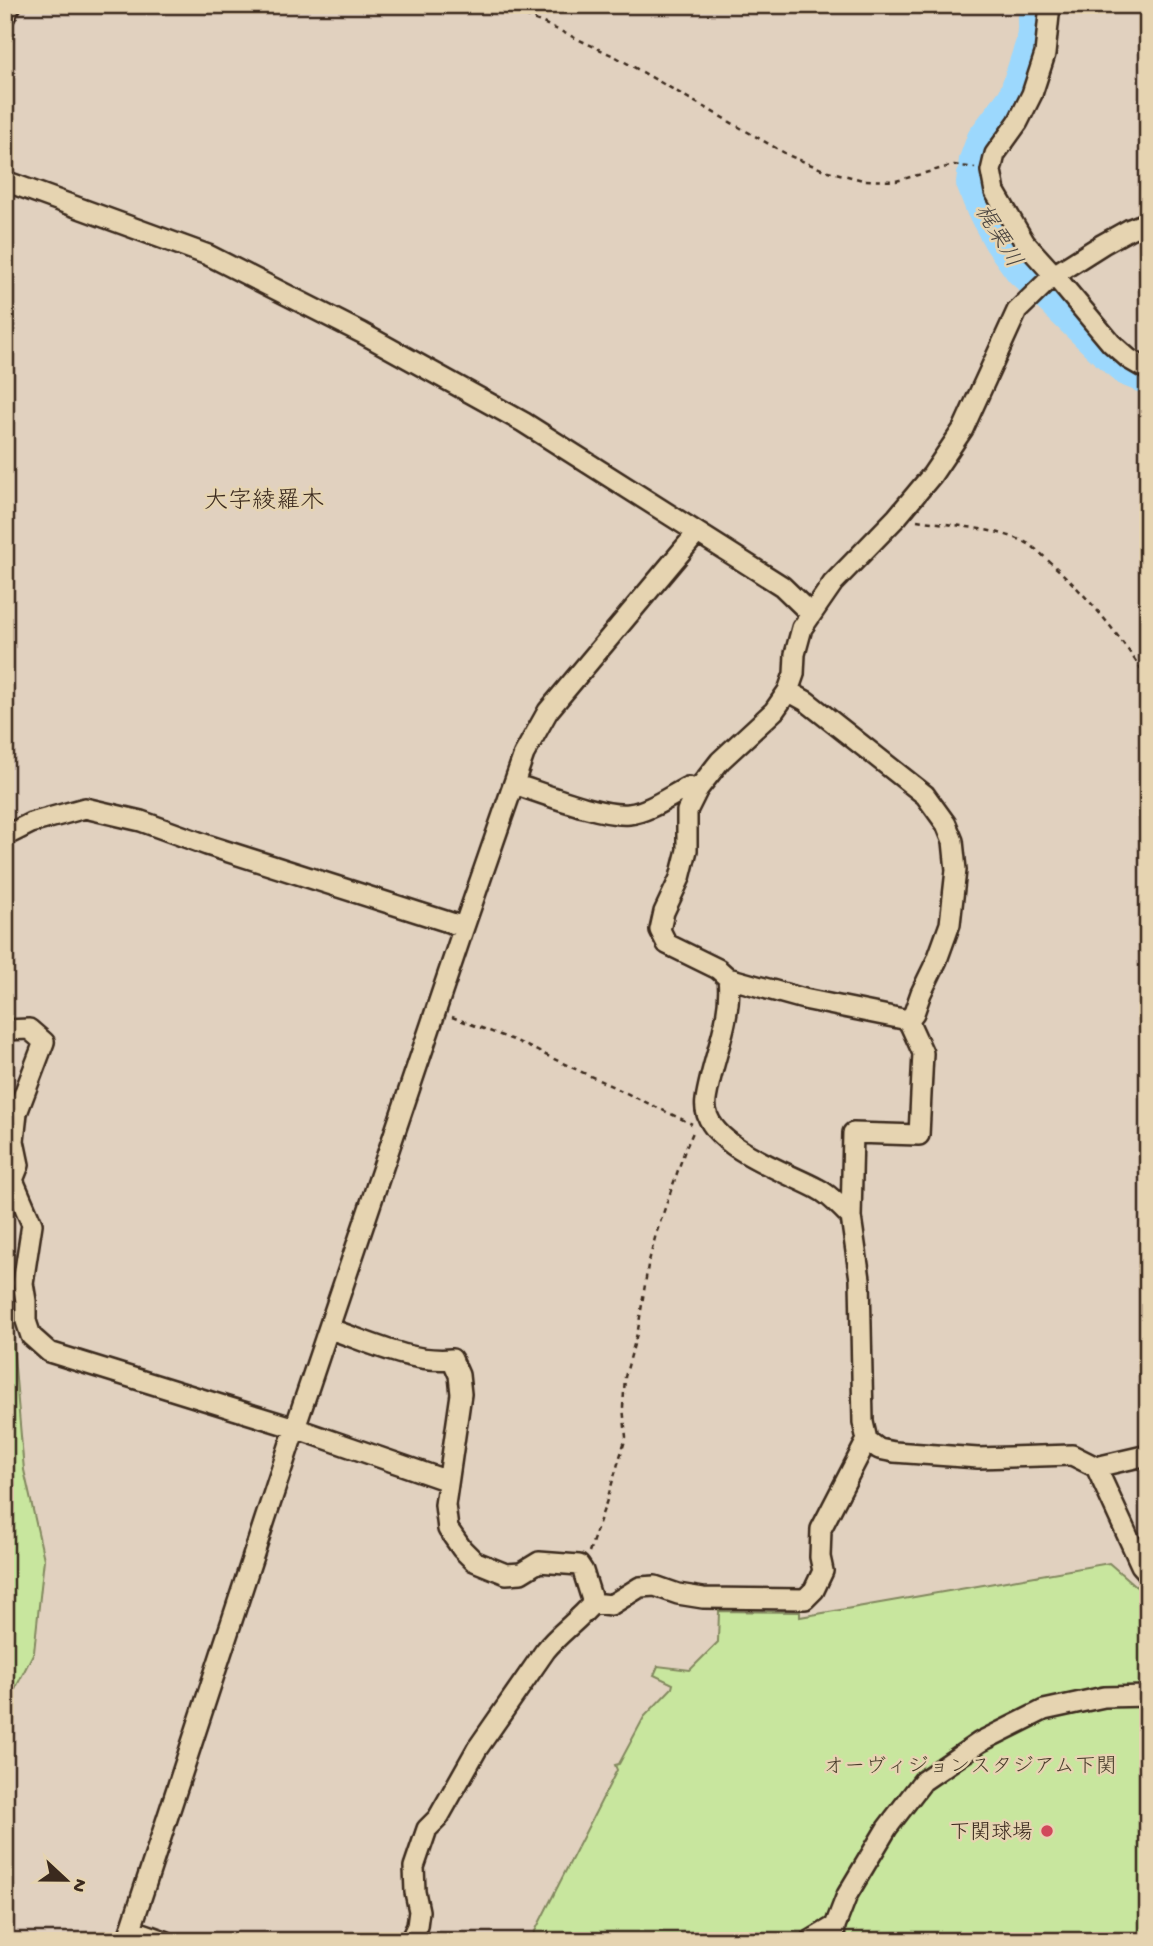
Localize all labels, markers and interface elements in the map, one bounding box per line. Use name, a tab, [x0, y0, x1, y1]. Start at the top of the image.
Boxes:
water label: 梶栗川	[968, 200, 1026, 273]
district label: 大字綾羅木	[204, 487, 324, 517]
park label: オーヴィジョンスタジアム下関	[823, 1755, 1117, 1781]
place label: 下関球場	[949, 1820, 1033, 1847]
marker: 下関球場	[1039, 1823, 1055, 1839]
north arrow	[32, 1844, 102, 1914]
text: N	[66, 1875, 92, 1895]

